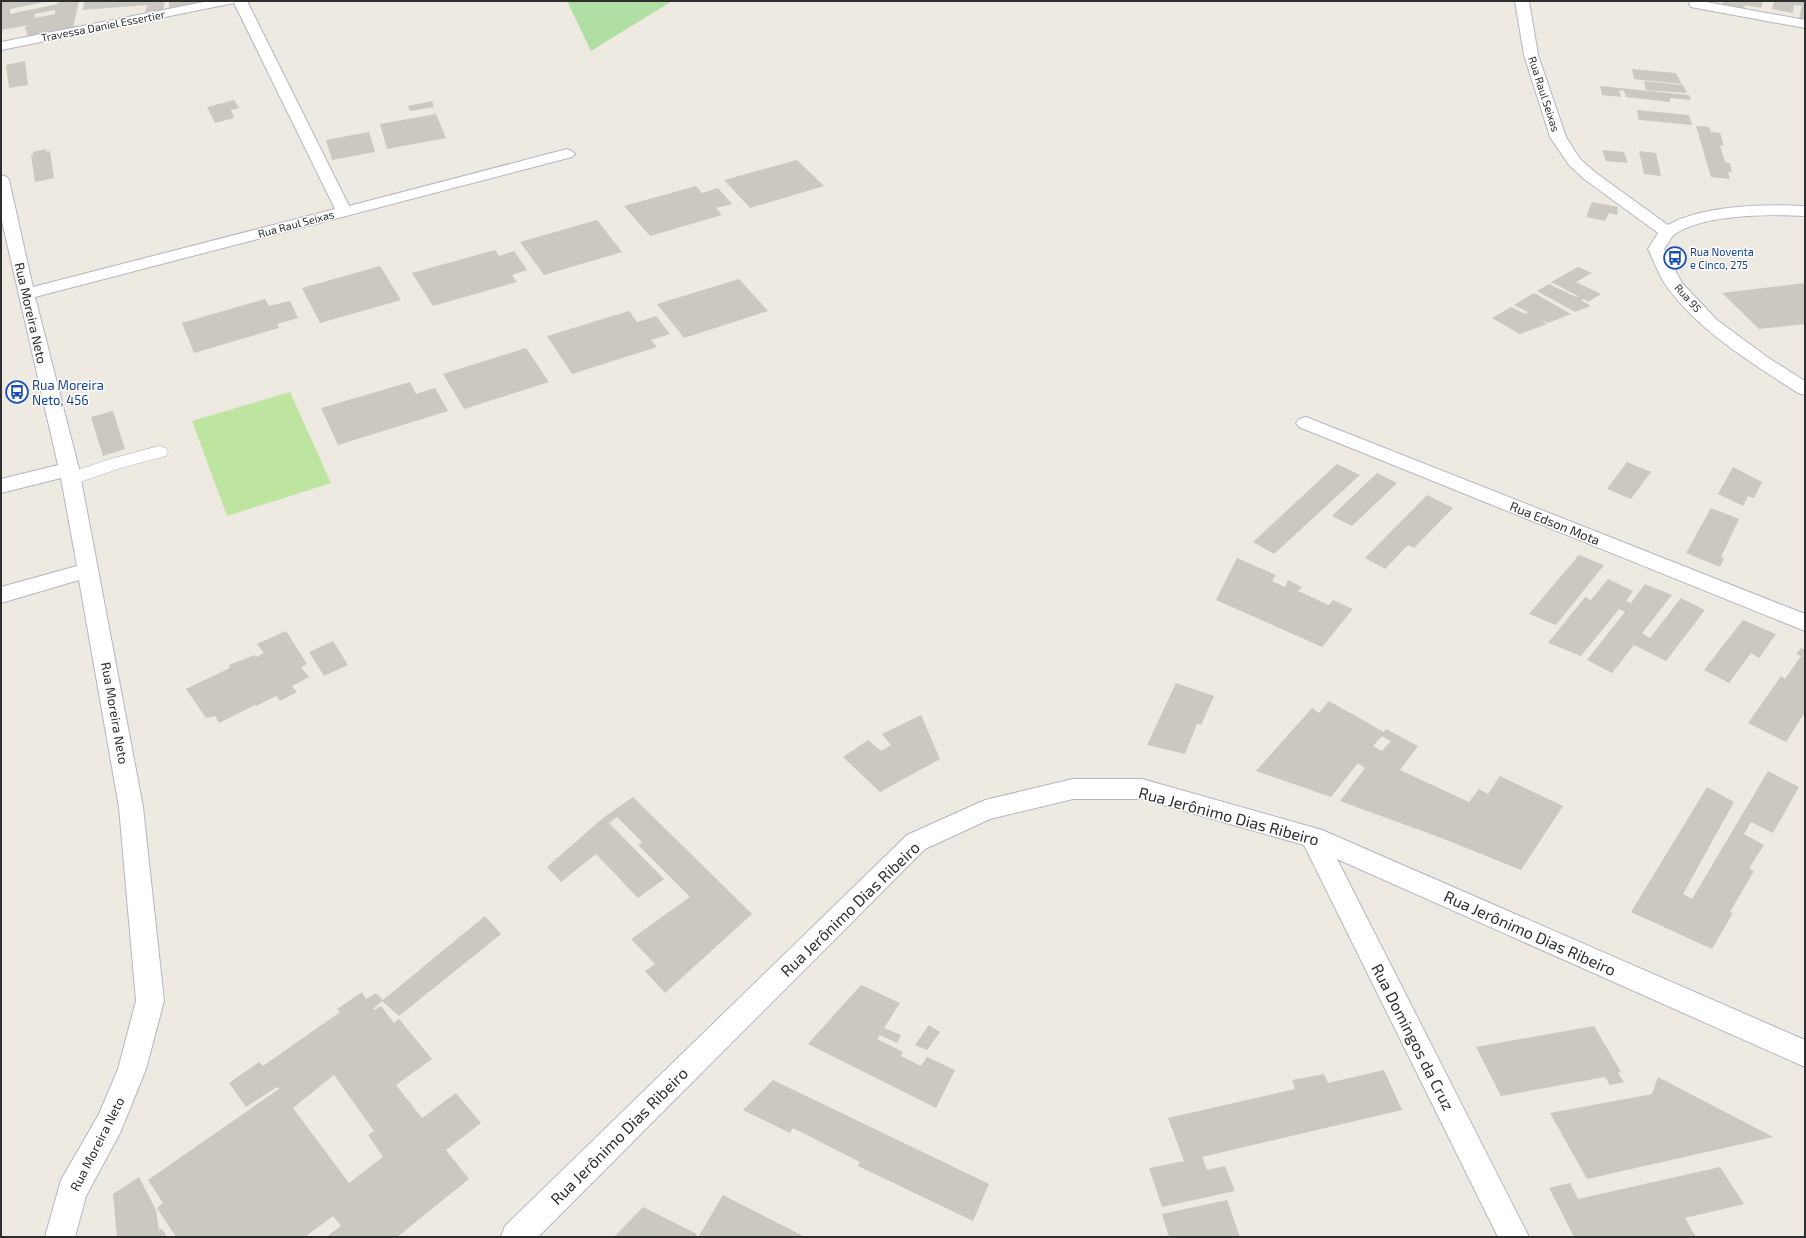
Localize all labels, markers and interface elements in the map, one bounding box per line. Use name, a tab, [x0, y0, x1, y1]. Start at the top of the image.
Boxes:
street label: Travessa Daniel Essertier	[40, 7, 166, 44]
street label: Rua Raul Seixas	[1526, 55, 1563, 134]
street label: Rua Raul Seixas	[256, 207, 336, 240]
bus stop icon: Rua Noventa e Cinco, 275	[1662, 245, 1688, 271]
place label: Rua Noventa e Cinco, 275	[1690, 245, 1754, 271]
street label: Rua Moreira Neto	[12, 261, 50, 365]
street label: Rua 95	[1672, 281, 1705, 315]
place label: Rua Moreira Neto, 456	[32, 377, 104, 408]
bus stop icon: Rua Moreira Neto, 456	[4, 379, 30, 405]
street label: Rua Edson Mota	[1508, 498, 1602, 548]
street label: Rua Moreira Neto	[98, 661, 132, 765]
street label: Rua Jerônimo Dias Ribeiro	[1137, 782, 1322, 849]
street label: Rua Jerônimo Dias Ribeiro	[776, 837, 923, 980]
street label: Rua Jerônimo Dias Ribeiro	[1441, 886, 1619, 979]
street label: Rua Domingos da Cruz	[1368, 960, 1459, 1113]
street label: Rua Jerônimo Dias Ribeiro	[546, 1063, 691, 1208]
street label: Rua Moreira Neto	[66, 1094, 128, 1194]

